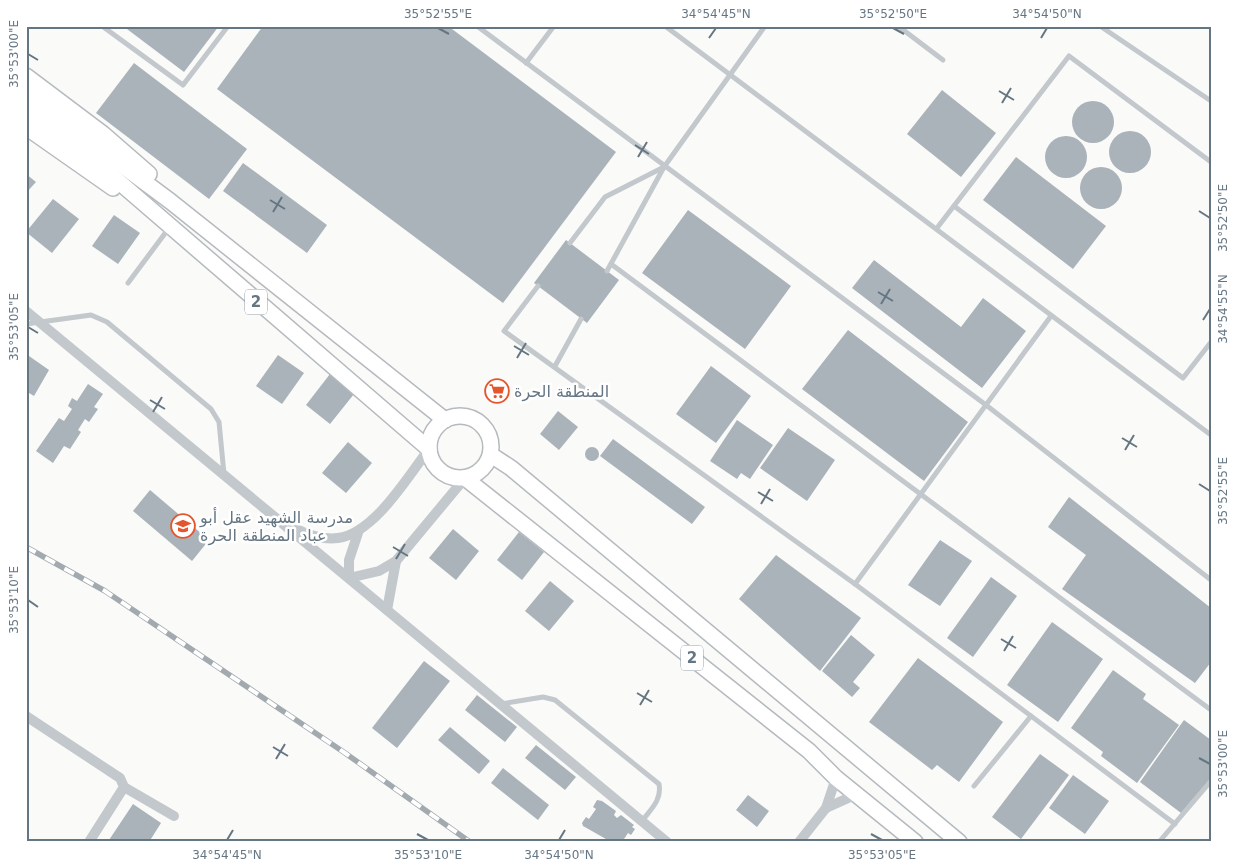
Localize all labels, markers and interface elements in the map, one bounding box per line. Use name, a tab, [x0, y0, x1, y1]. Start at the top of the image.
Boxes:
text: 35°52'55"E	[404, 7, 472, 21]
text: 34°54'45"N	[681, 7, 751, 21]
text: 35°52'50"E	[859, 7, 927, 21]
text: 34°54'50"N	[1012, 7, 1082, 21]
text: 35°53'00"E	[7, 20, 21, 88]
text: 35°52'50"E	[1216, 184, 1230, 252]
text: 34°54'55"N	[1216, 274, 1230, 344]
road number: 2	[245, 290, 267, 314]
text: 35°53'05"E	[7, 293, 21, 361]
supermarket icon: المنطقة الحرة	[484, 378, 510, 404]
place label: المنطقة الحرة	[514, 382, 609, 402]
text: 35°52'55"E	[1216, 457, 1230, 525]
place label: مدرسة الشهيد عقل أبو عباد المنطقة الحرة	[199, 507, 353, 546]
school or university icon: مدرسة الشهيد عقل أبو عباد المنطقة الحرة	[170, 513, 196, 539]
text: 35°53'10"E	[7, 566, 21, 634]
road number: 2	[681, 646, 703, 670]
text: 35°53'00"E	[1216, 730, 1230, 798]
text: 34°54'45"N	[192, 848, 262, 862]
text: 35°53'10"E	[394, 848, 462, 862]
text: 34°54'50"N	[524, 848, 594, 862]
text: 35°53'05"E	[848, 848, 916, 862]

